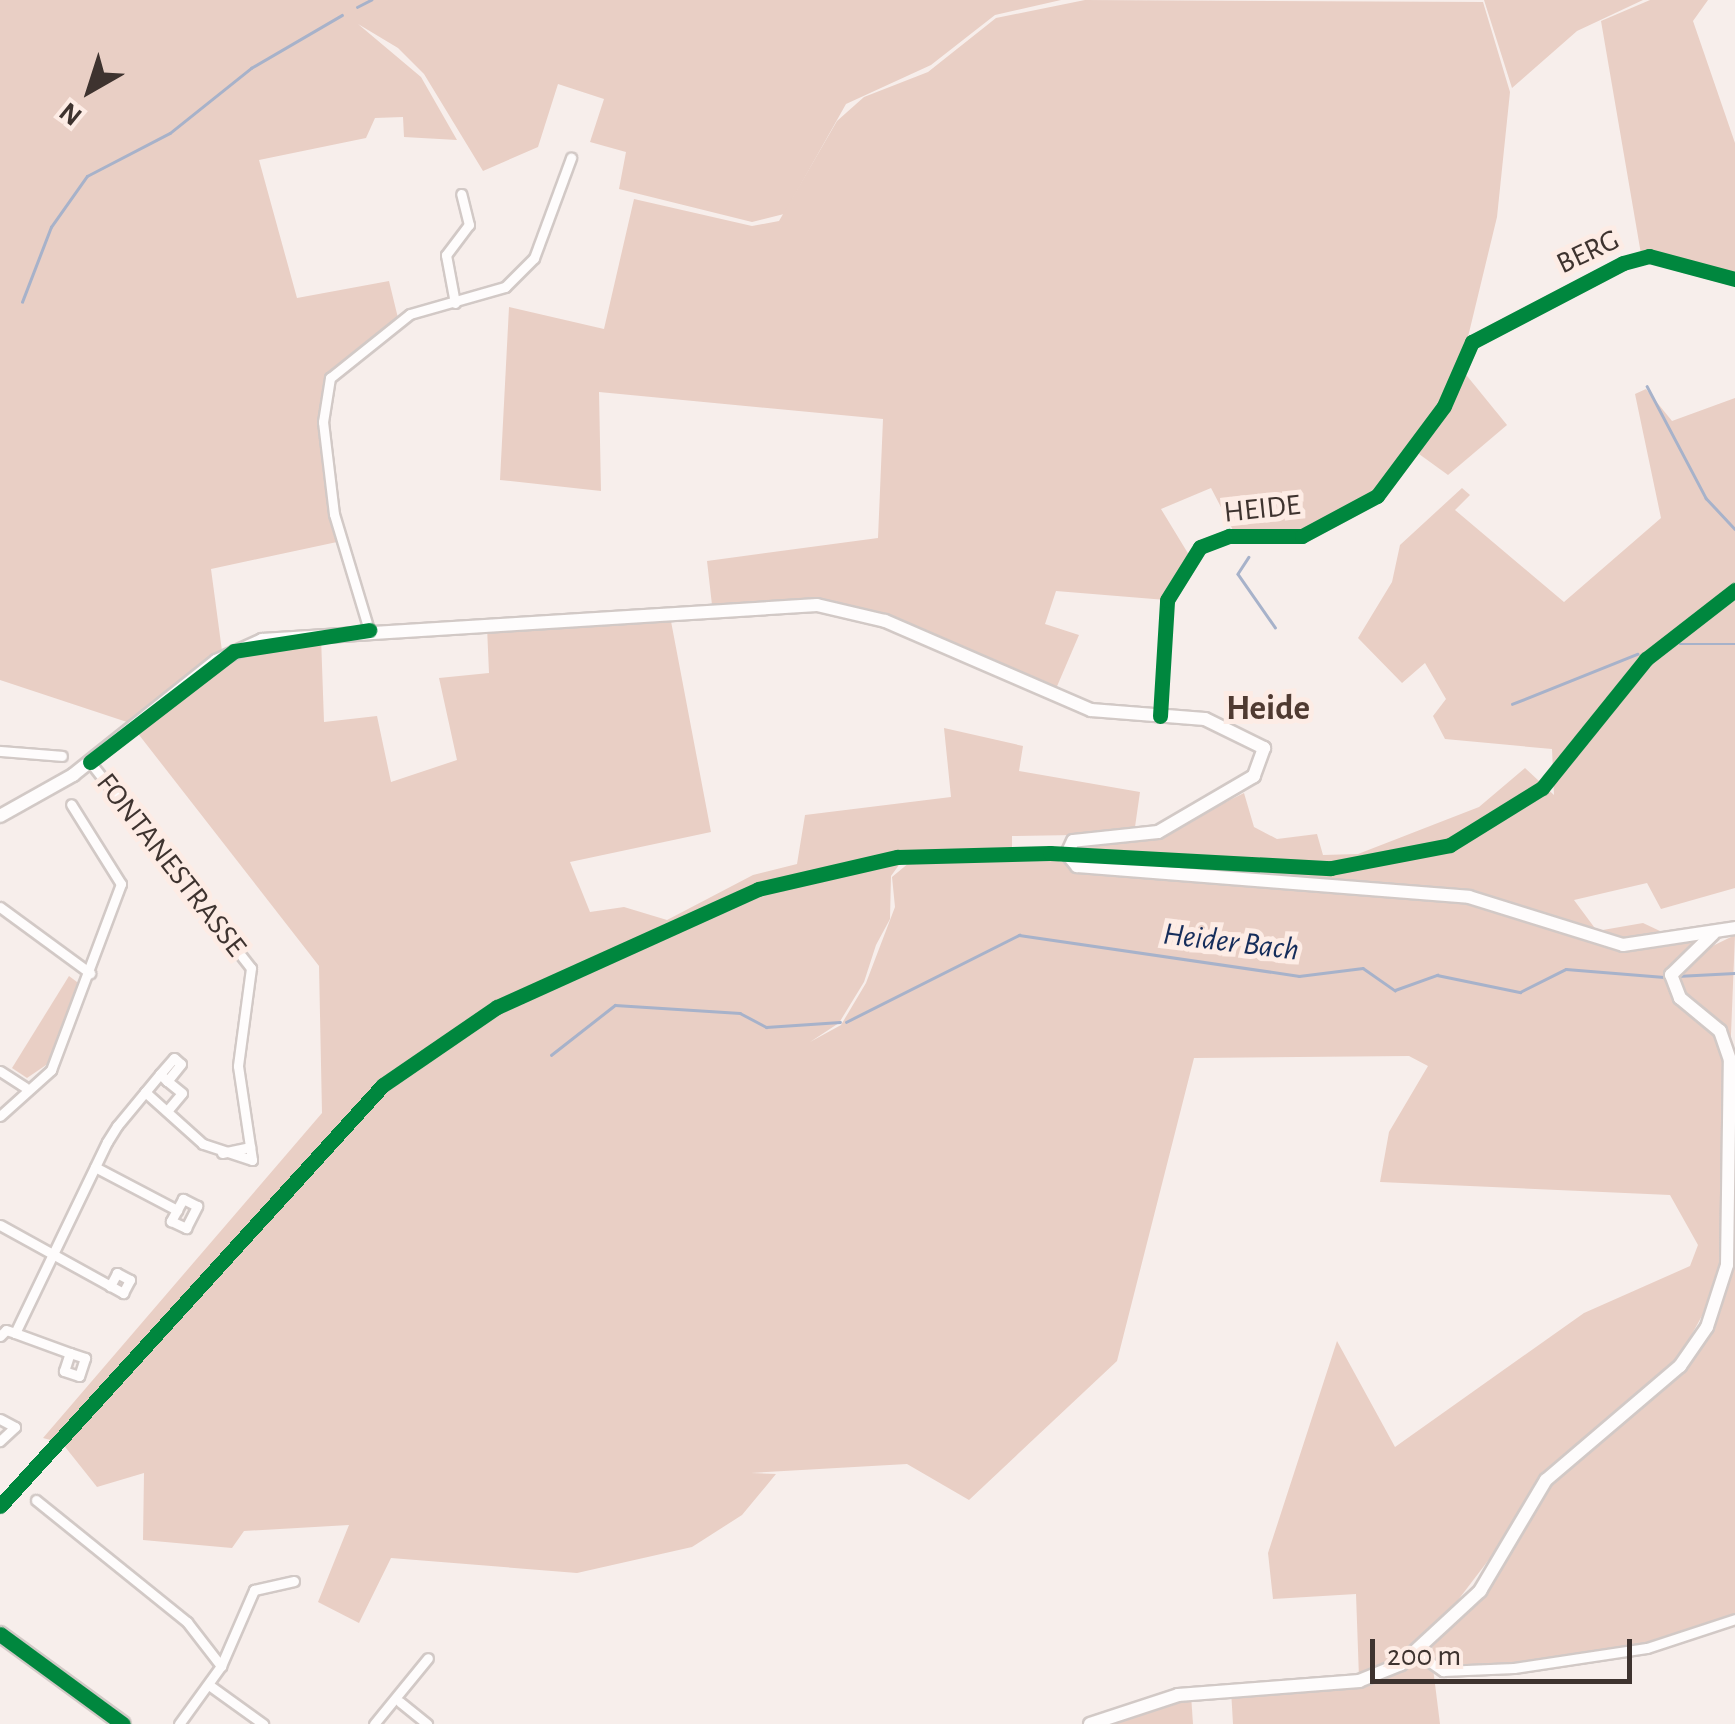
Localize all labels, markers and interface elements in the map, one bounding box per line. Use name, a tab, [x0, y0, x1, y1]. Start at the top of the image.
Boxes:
north arrow	[40, 40, 140, 140]
text: N	[55, 96, 87, 130]
street label: BERG	[1551, 222, 1625, 282]
street label: HEIDE	[1222, 487, 1302, 531]
district label: Heide	[1226, 688, 1310, 730]
street label: FONTANESTRASSE	[88, 766, 254, 964]
water label: Heider Bach	[1161, 915, 1301, 969]
scale bar	[1375, 1619, 1638, 1681]
text: 200 m	[1387, 1641, 1461, 1671]

